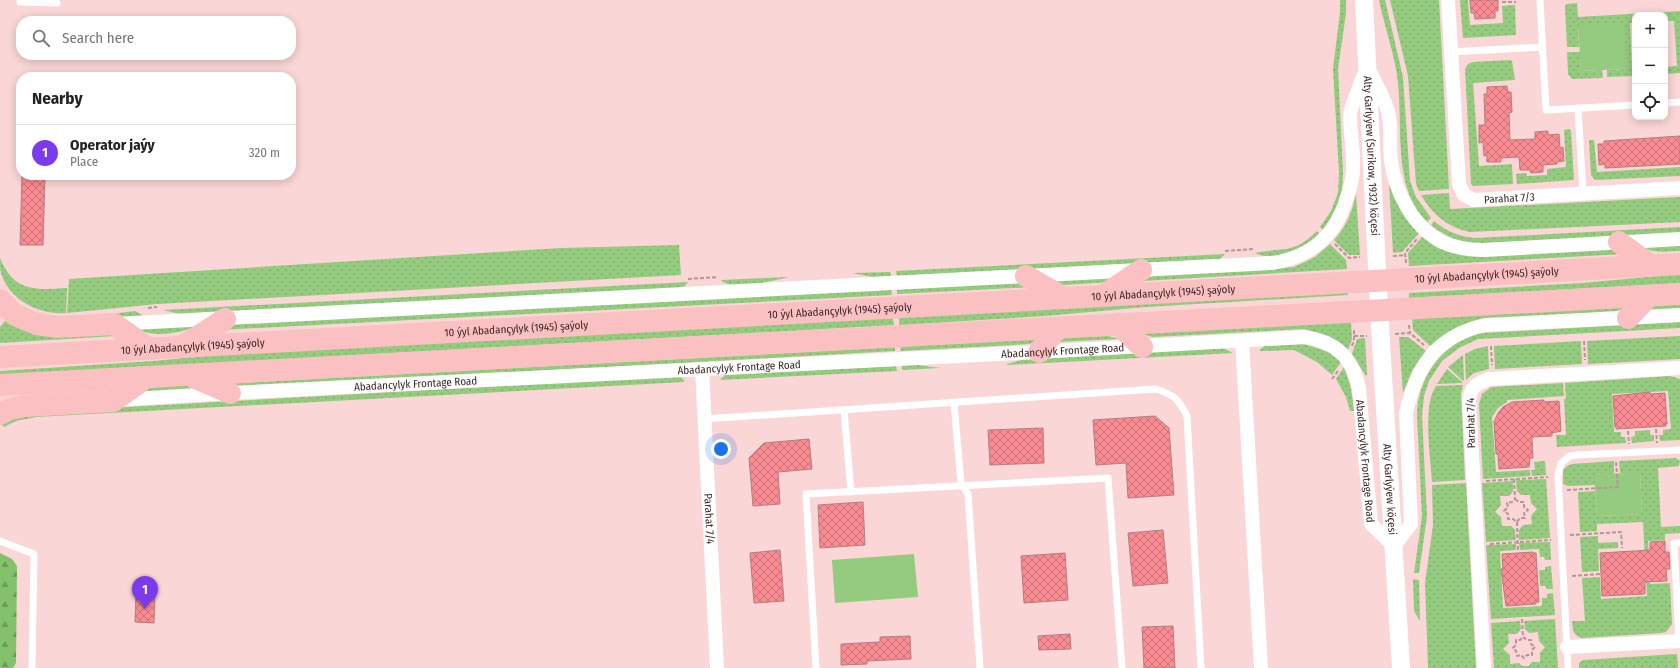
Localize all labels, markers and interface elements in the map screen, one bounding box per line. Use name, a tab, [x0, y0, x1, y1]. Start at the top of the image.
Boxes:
map controls	[1632, 12, 1668, 120]
button: +	[1632, 12, 1668, 48]
search box	[16, 16, 296, 60]
icon: search	[30, 27, 52, 49]
text: Search here	[62, 29, 134, 47]
button: −	[1632, 48, 1668, 84]
street label: Alty Garlyýew (Surikow, 1932) köçesi	[1361, 75, 1382, 236]
button: locate	[1632, 84, 1668, 120]
text: Nearby	[32, 88, 83, 109]
text: Operator jaýy	[70, 136, 155, 154]
text: 1	[42, 145, 48, 160]
text: 320 m	[249, 145, 280, 160]
text: Place	[70, 154, 98, 169]
street label: Parahat 7/3	[1484, 190, 1535, 206]
street label: 10 ýyl Abadançylyk (1945) şaýoly	[1414, 264, 1559, 285]
street label: 10 ýyl Abadançylyk (1945) şaýoly	[1091, 282, 1236, 303]
street label: 10 ýyl Abadançylyk (1945) şaýoly	[767, 300, 912, 321]
street label: 10 ýyl Abadançylyk (1945) şaýoly	[444, 318, 589, 339]
street label: 10 ýyl Abadançylyk (1945) şaýoly	[120, 336, 265, 357]
street label: Abadancylyk Frontage Road	[1001, 341, 1125, 360]
street label: Abadancylyk Frontage Road	[677, 358, 801, 377]
street label: Abadancylyk Frontage Road	[354, 374, 477, 393]
street label: Parahat 7/4	[1464, 397, 1478, 448]
street label: Abadancylyk Frontage Road	[1354, 399, 1377, 523]
your location	[711, 439, 731, 459]
street label: Alty Garlyýew köçesi	[1381, 443, 1399, 536]
street label: Parahat 7/4	[702, 493, 717, 545]
pin: 1	[132, 576, 158, 609]

